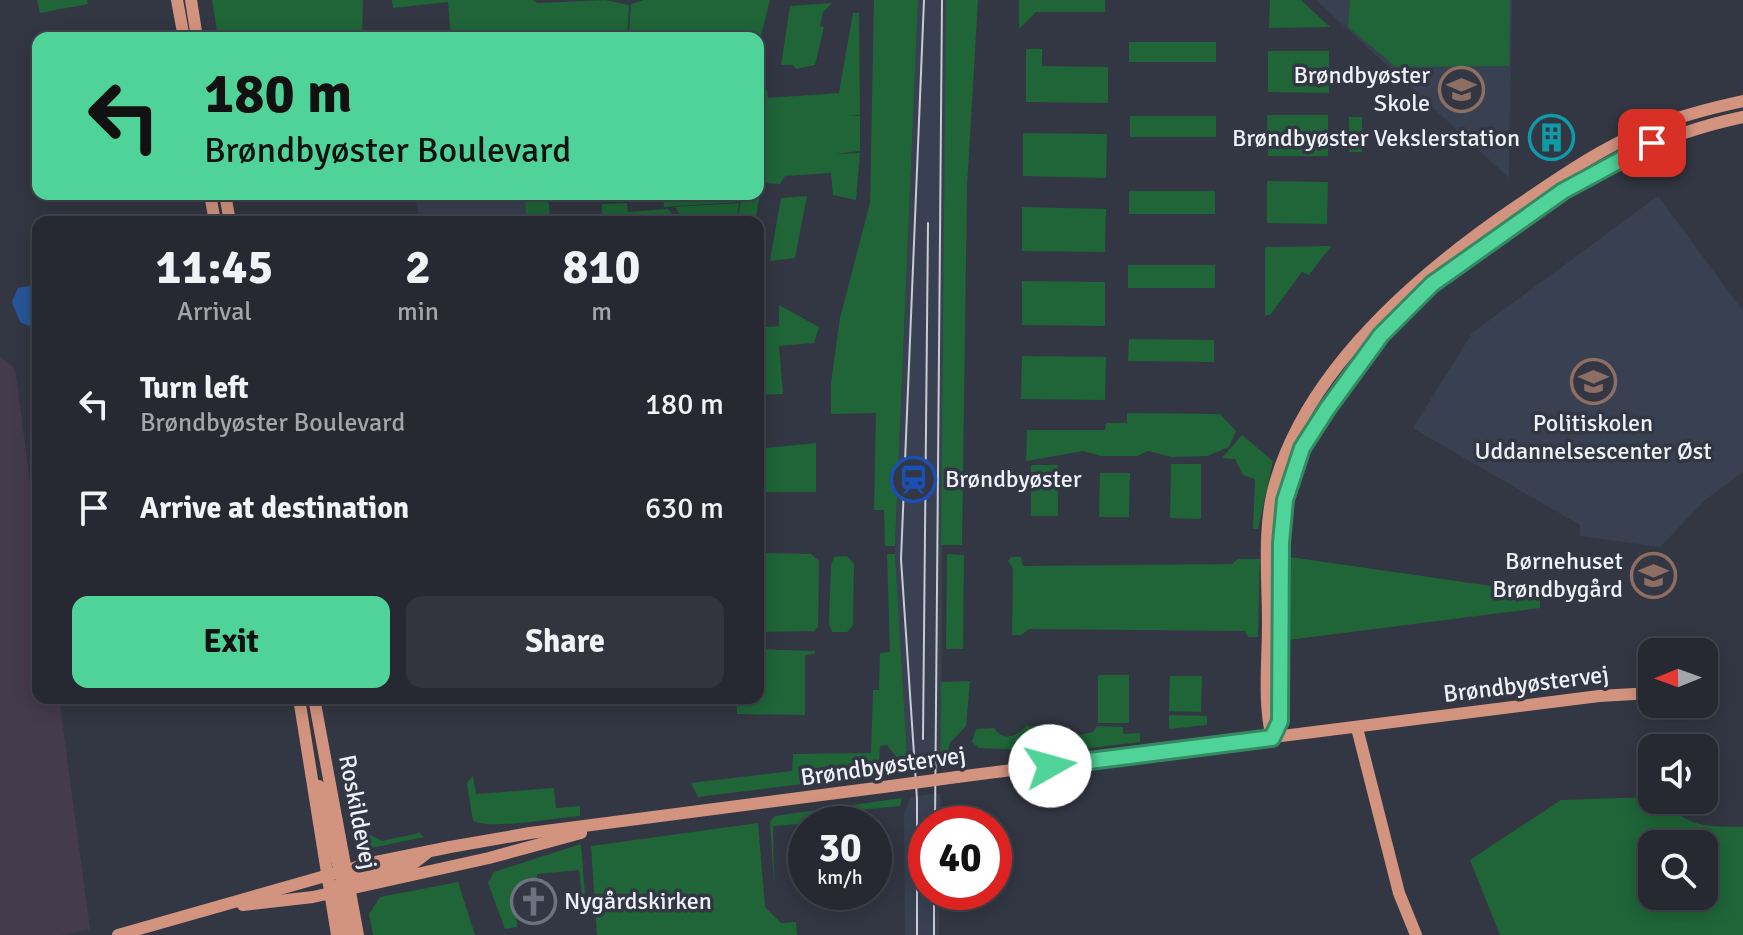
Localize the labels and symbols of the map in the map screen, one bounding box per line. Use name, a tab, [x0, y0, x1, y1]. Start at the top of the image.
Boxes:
place label: Brøndbyøster Skole	[1293, 60, 1430, 118]
school or university icon: Brøndbyøster Skole	[1437, 65, 1485, 113]
pin	[1618, 109, 1686, 177]
building icon: Brøndbyøster Vekslerstation	[1527, 114, 1575, 162]
place label: Brøndbyøster Vekslerstation	[1232, 123, 1520, 153]
school or university icon: Politiskolen Uddannelsescenter Øst	[1569, 357, 1617, 405]
place label: Politiskolen Uddannelsescenter Øst	[1474, 408, 1712, 466]
station icon: Brøndbyøster	[890, 455, 938, 503]
place label: Brøndbyøster	[945, 464, 1082, 494]
place label: Børnehuset Brøndbygård	[1492, 546, 1623, 604]
school or university icon: Børnehuset Brøndbygård	[1630, 551, 1678, 599]
north arrow	[1638, 638, 1718, 718]
street label: Brøndbyøstervej	[1442, 659, 1610, 709]
position arrow	[1008, 724, 1092, 808]
street label: Brøndbyøstervej	[798, 740, 968, 792]
street label: Roskildevej	[332, 752, 384, 872]
speed limit sign: 40	[908, 806, 1012, 910]
church icon: Nygårdskirken	[509, 877, 557, 925]
place label: Nygårdskirken	[564, 886, 712, 916]

